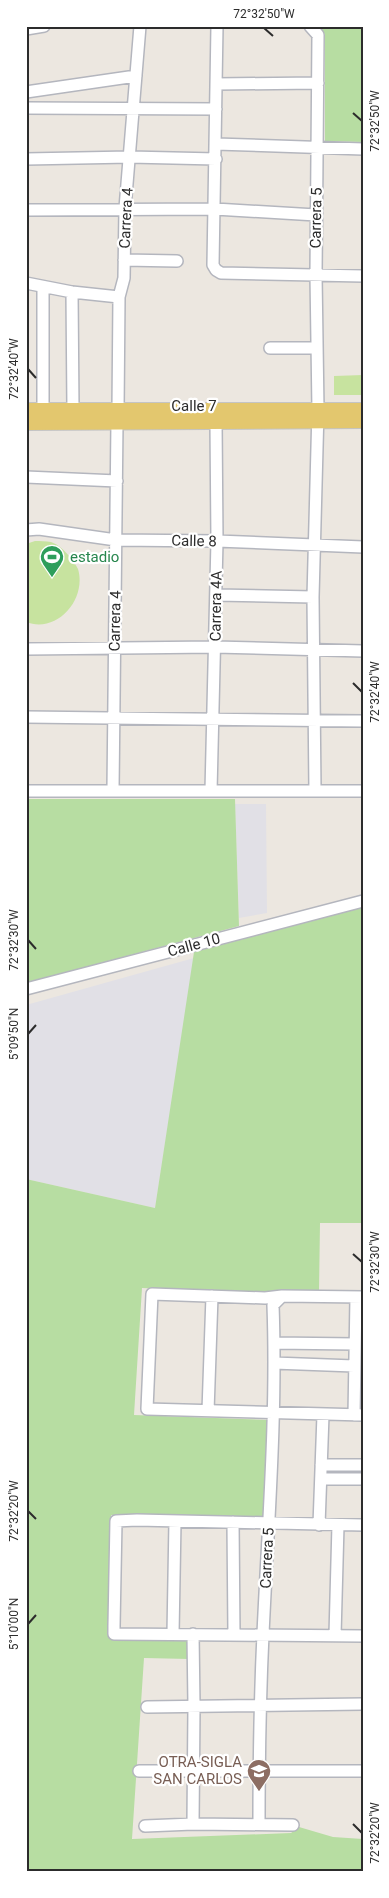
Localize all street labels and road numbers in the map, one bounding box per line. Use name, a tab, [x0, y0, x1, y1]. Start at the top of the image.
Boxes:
street label: Carrera 4	[115, 187, 137, 249]
street label: Carrera 5	[306, 187, 326, 249]
street label: Calle 7	[171, 397, 217, 415]
street label: Calle 8	[171, 532, 217, 550]
street label: Carrera 4A	[206, 570, 226, 642]
street label: Carrera 4	[105, 590, 125, 652]
street label: Calle 10	[166, 929, 222, 961]
street label: Carrera 5	[256, 1527, 278, 1589]

